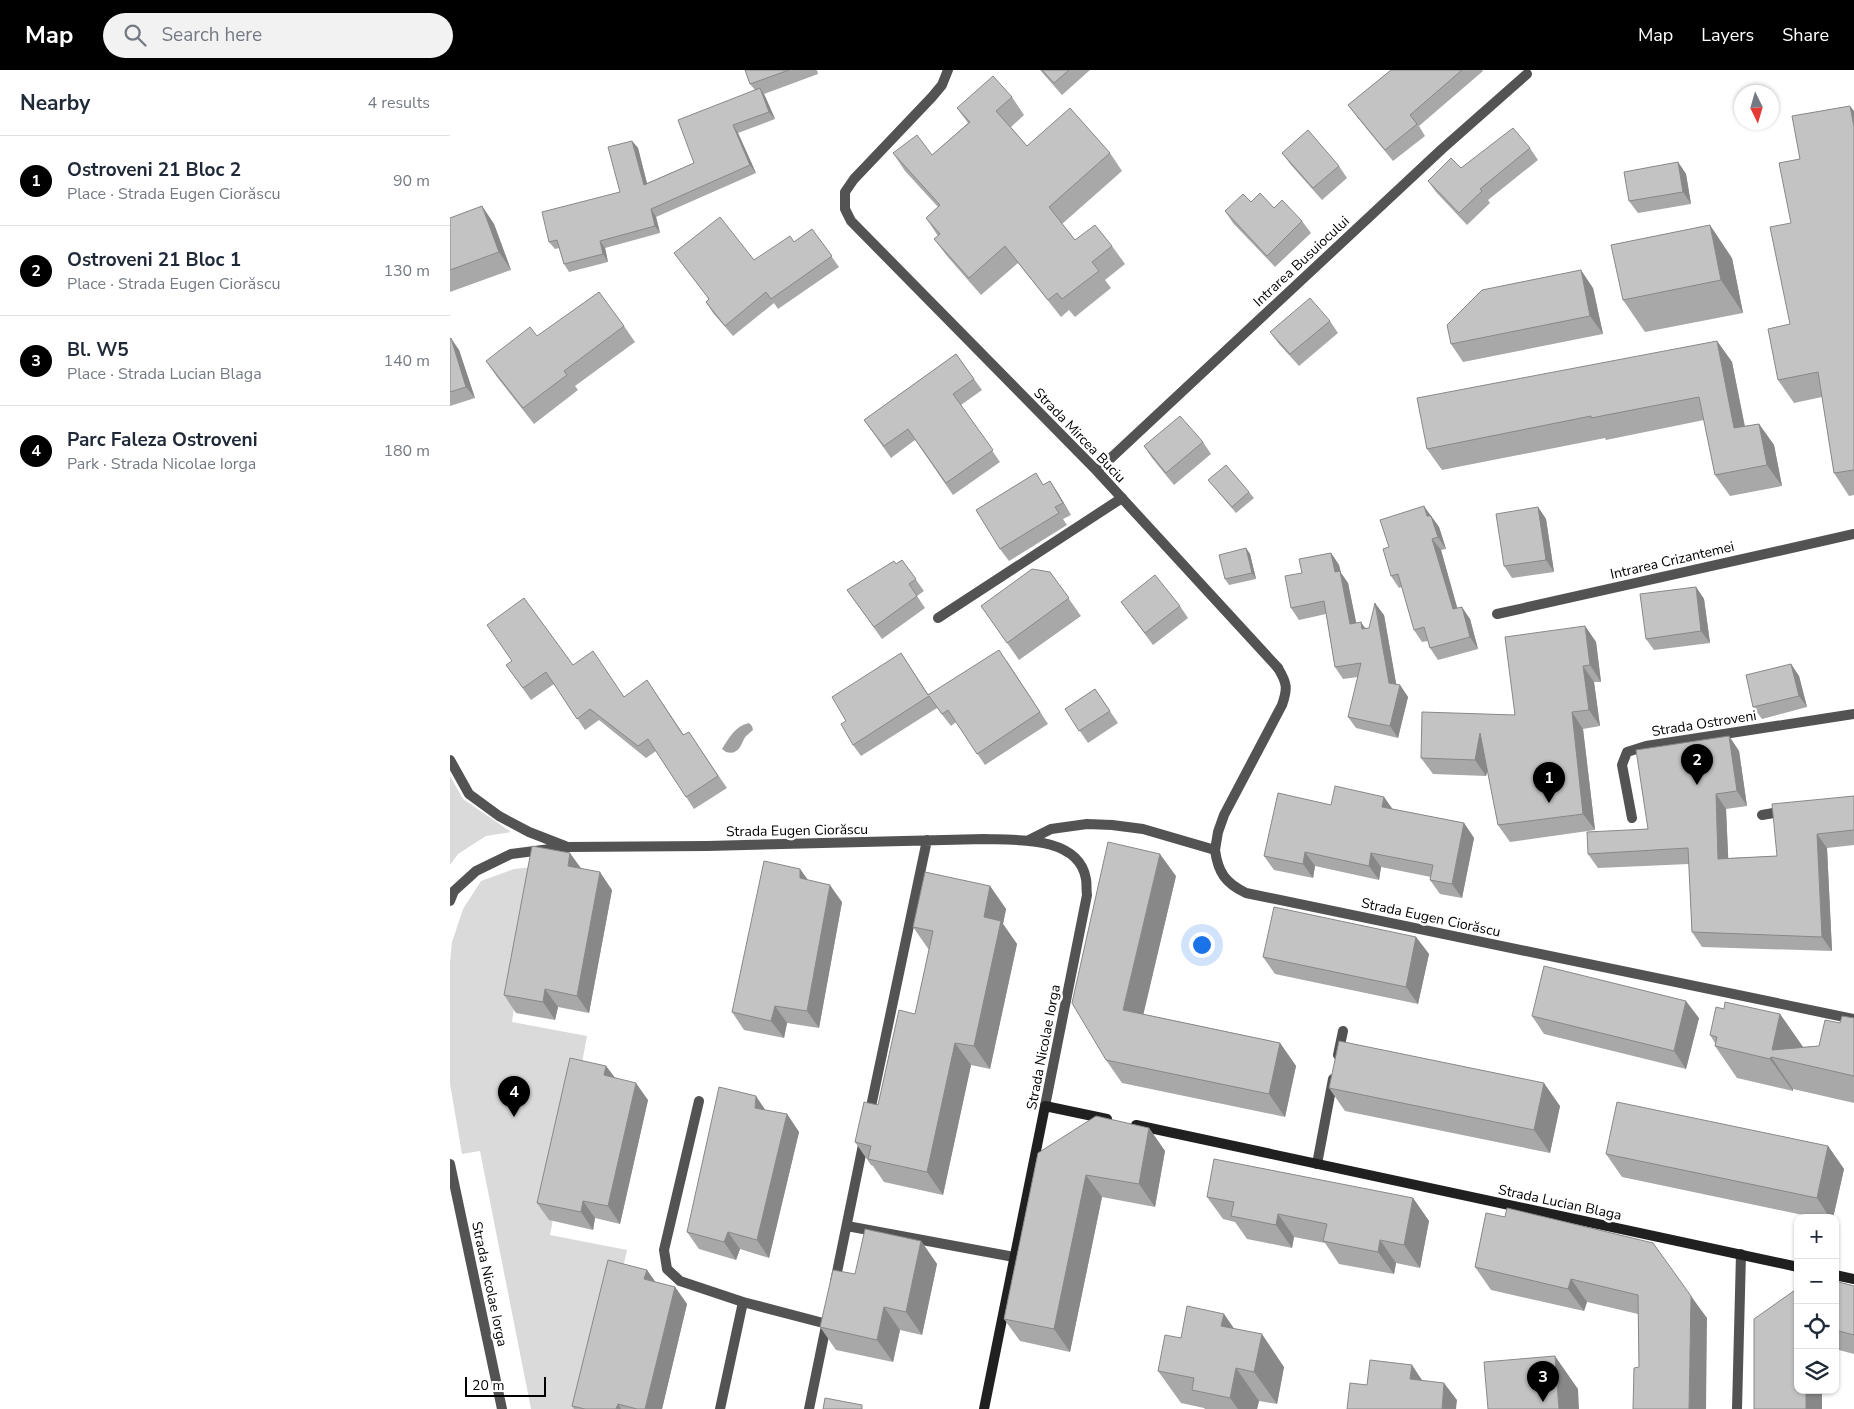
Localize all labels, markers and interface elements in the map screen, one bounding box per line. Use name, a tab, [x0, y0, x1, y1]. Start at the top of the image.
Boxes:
search box	[103, 13, 453, 58]
text: Map	[25, 19, 73, 51]
icon: search	[121, 21, 149, 49]
text: Search here	[161, 22, 262, 48]
text: Map	[1638, 23, 1673, 47]
text: Layers	[1701, 23, 1754, 47]
text: Share	[1782, 23, 1829, 47]
north arrow	[1734, 85, 1779, 130]
text: Nearby	[20, 89, 90, 117]
text: 4 results	[368, 92, 430, 114]
text: Ostroveni 21 Bloc 2	[67, 157, 241, 183]
text: 1	[31, 170, 41, 192]
text: 90 m	[393, 170, 430, 192]
text: Place · Strada Eugen Ciorăscu	[67, 183, 280, 205]
street label: Intrarea Busuiocului	[1249, 212, 1353, 311]
text: Ostroveni 21 Bloc 1	[67, 247, 241, 273]
text: 2	[31, 260, 41, 282]
text: 130 m	[383, 260, 430, 282]
text: Place · Strada Eugen Ciorăscu	[67, 273, 280, 295]
text: Bl. W5	[67, 337, 129, 363]
text: 3	[31, 350, 41, 372]
text: 140 m	[383, 350, 430, 372]
text: Place · Strada Lucian Blaga	[67, 363, 262, 385]
street label: Strada Mircea Buciu	[1029, 384, 1130, 487]
text: Parc Faleza Ostroveni	[67, 427, 258, 453]
text: 4	[31, 440, 41, 462]
text: 180 m	[383, 440, 430, 462]
text: Park · Strada Nicolae Iorga	[67, 453, 256, 475]
street label: Intrarea Crizantemei	[1608, 537, 1736, 584]
street label: Strada Ostroveni	[1650, 706, 1758, 741]
pin: 2	[1681, 744, 1713, 785]
pin: 1	[1533, 762, 1565, 803]
street label: Strada Eugen Ciorăscu	[726, 820, 868, 841]
street label: Strada Eugen Ciorăscu	[1359, 893, 1502, 942]
your location	[1189, 932, 1215, 958]
street label: Strada Nicolae Iorga	[1022, 983, 1065, 1111]
pin: 4	[498, 1076, 530, 1117]
street label: Strada Lucian Blaga	[1496, 1180, 1623, 1225]
map controls	[1794, 1214, 1839, 1394]
button: +	[1794, 1214, 1839, 1259]
street label: Strada Nicolae Iorga	[467, 1220, 512, 1348]
button: −	[1794, 1259, 1839, 1304]
button: locate	[1794, 1304, 1839, 1349]
button: layers	[1794, 1349, 1839, 1394]
pin: 3	[1527, 1361, 1559, 1402]
scale bar	[465, 1374, 546, 1397]
text: 20 m	[472, 1376, 504, 1395]

